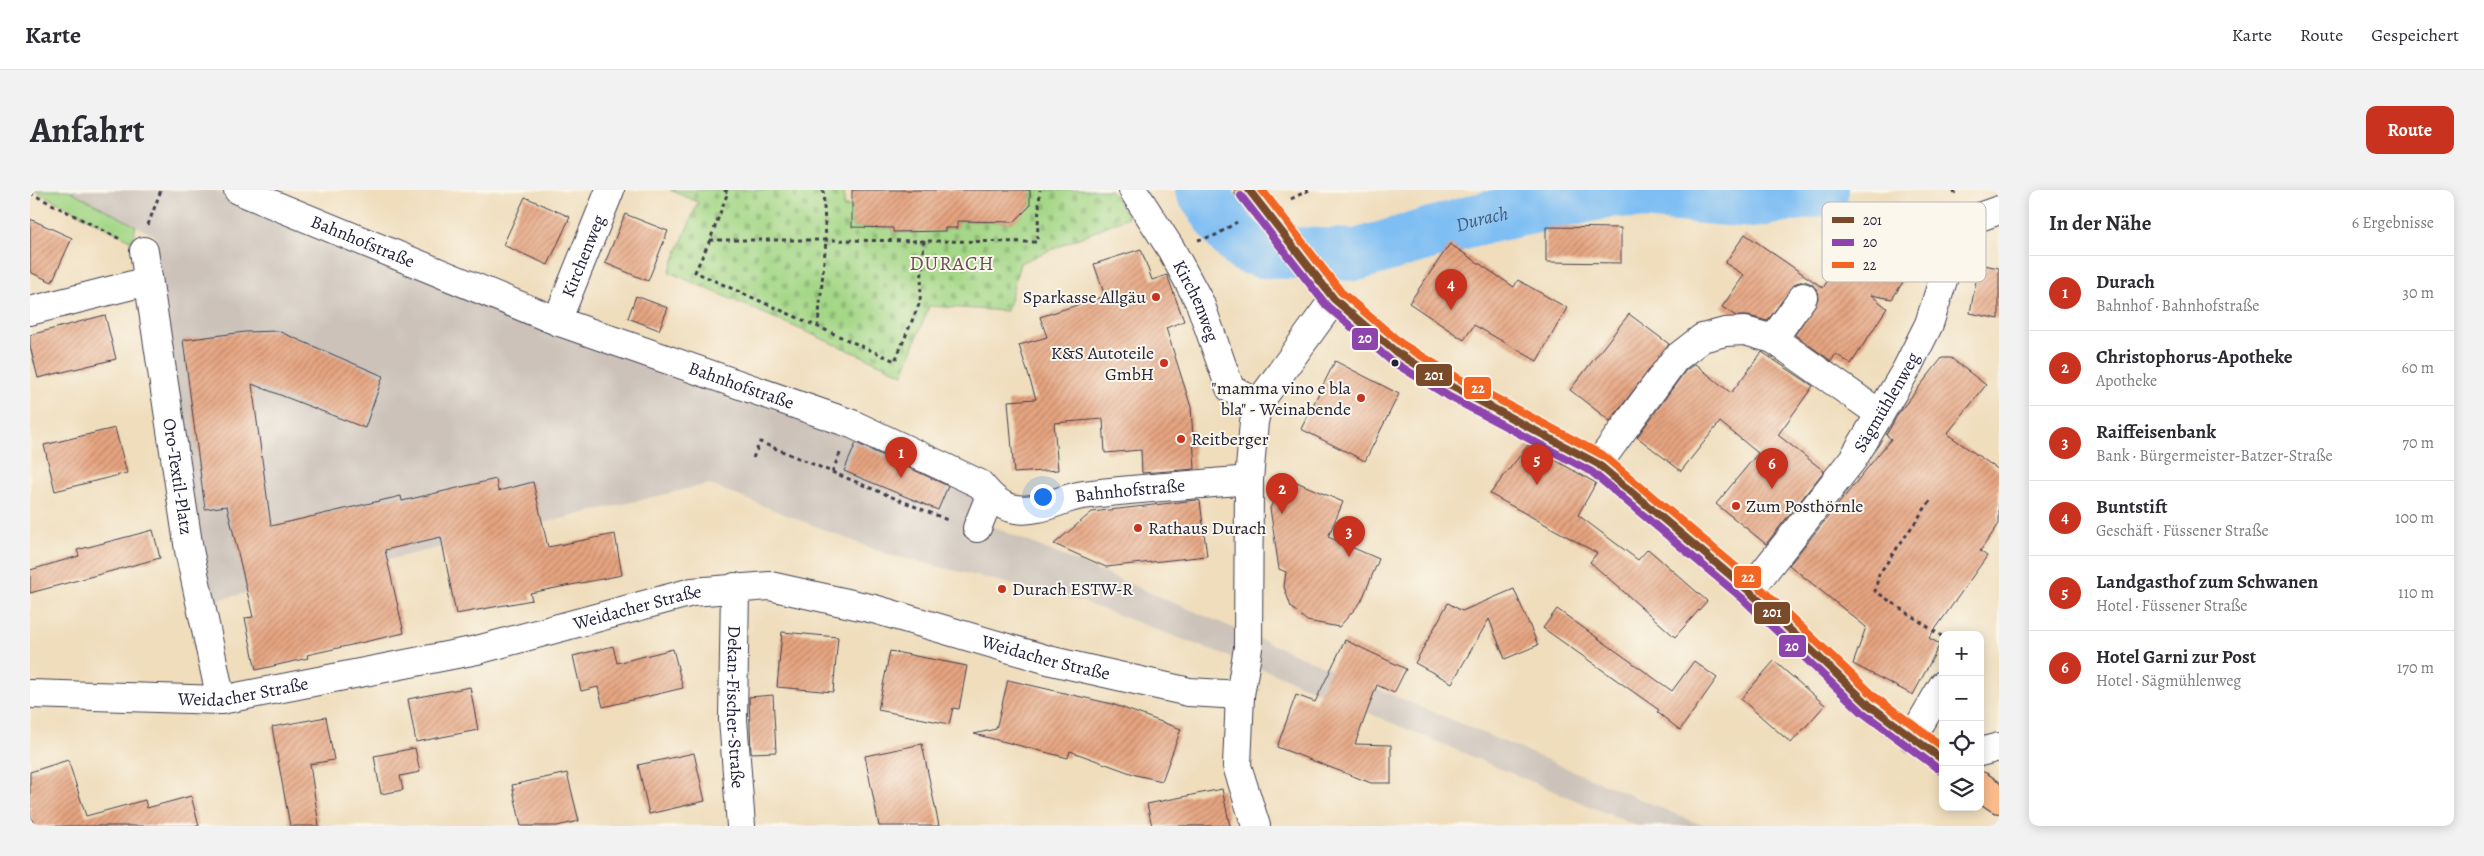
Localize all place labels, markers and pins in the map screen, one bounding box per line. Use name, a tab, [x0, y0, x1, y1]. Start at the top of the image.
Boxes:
pin: 4	[1435, 269, 1467, 310]
place label: Sparkasse Allgäu	[1023, 285, 1146, 309]
marker: Sparkasse Allgäu	[1150, 291, 1162, 303]
place label: K&S Autoteile GmbH	[1051, 341, 1154, 386]
marker: K&S Autoteile GmbH	[1158, 357, 1170, 369]
unlabelled marker	[1390, 358, 1400, 368]
place label: "mamma vino e bla bla" - Weinabende	[1211, 376, 1352, 421]
marker: "mamma vino e bla bla" - Weinabende	[1355, 392, 1367, 404]
place label: Reitberger	[1191, 427, 1269, 451]
marker: Reitberger	[1175, 433, 1187, 445]
pin: 1	[885, 437, 917, 478]
pin: 5	[1521, 444, 1553, 485]
pin: 6	[1756, 448, 1788, 489]
pin: 2	[1266, 473, 1298, 514]
place label: Zum Posthörnle	[1746, 494, 1863, 518]
marker: Zum Posthörnle	[1730, 500, 1742, 512]
place label: Rathaus Durach	[1148, 516, 1267, 540]
pin: 3	[1333, 516, 1365, 557]
marker: Rathaus Durach	[1132, 522, 1144, 534]
place label: Durach ESTW-R	[1012, 577, 1133, 601]
marker: Durach ESTW-R	[996, 583, 1008, 595]

